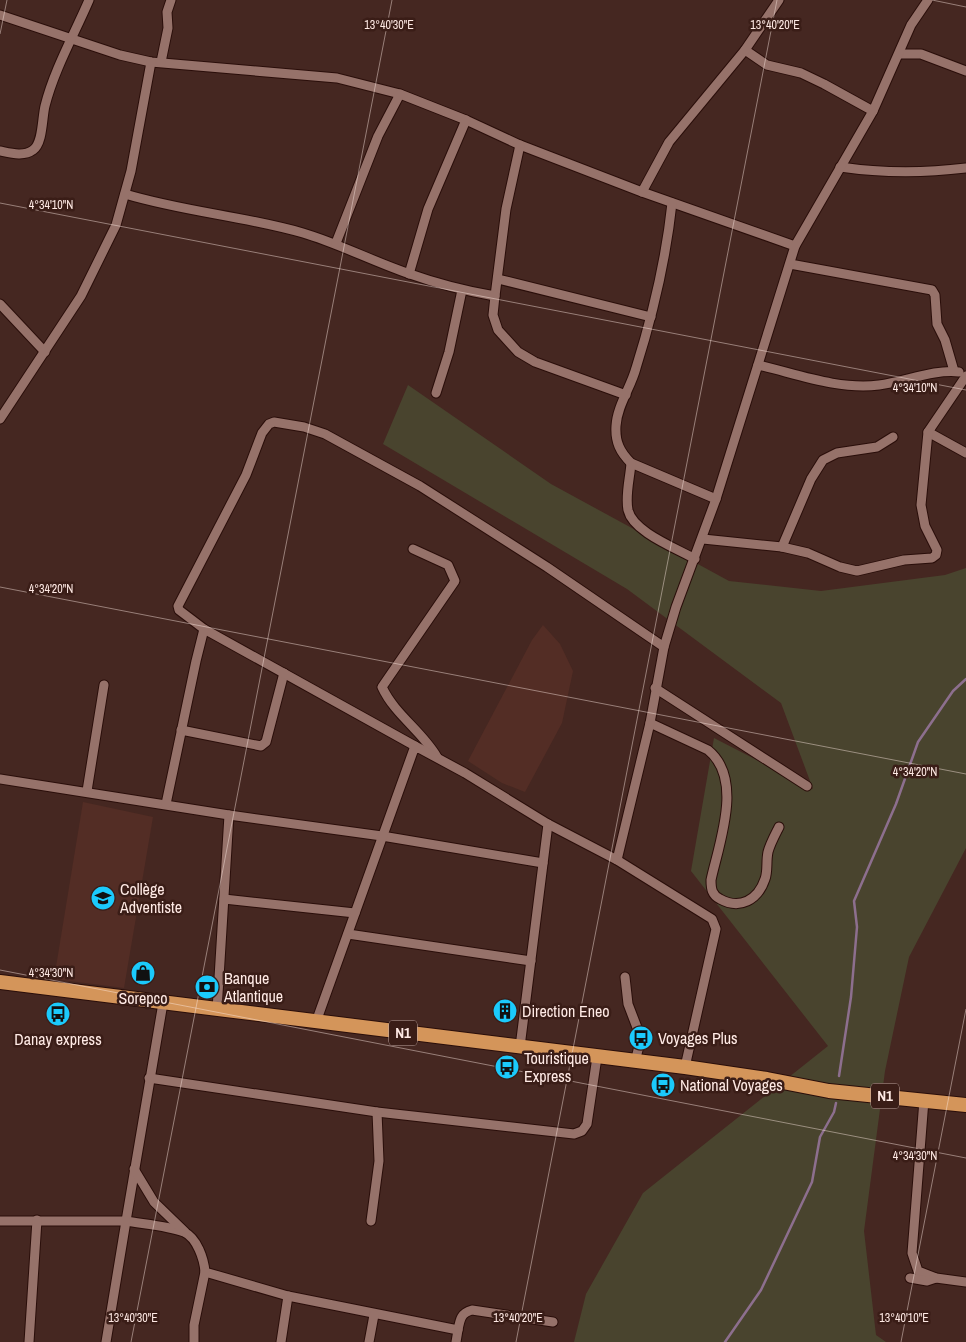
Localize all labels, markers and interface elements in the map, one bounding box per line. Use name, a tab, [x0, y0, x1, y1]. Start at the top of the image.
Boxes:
text: 13°40'30"E	[364, 17, 414, 33]
text: 13°40'20"E	[750, 17, 800, 33]
text: 4°34'10"N	[29, 197, 73, 213]
text: 4°34'10"N	[893, 380, 937, 396]
text: 4°34'20"N	[29, 581, 73, 597]
text: 4°34'20"N	[893, 764, 937, 780]
place label: Collège Adventiste	[119, 878, 182, 918]
school or university icon: Collège Adventiste	[90, 885, 116, 911]
shop icon: Sorepco	[130, 960, 156, 986]
text: 4°34'30"N	[29, 965, 73, 981]
place label: Banque Atlantique	[223, 967, 283, 1007]
bank icon: Banque Atlantique	[194, 974, 220, 1000]
place label: Sorepco	[119, 987, 167, 1009]
building icon: Direction Eneo	[492, 998, 518, 1024]
place label: Direction Eneo	[522, 1000, 610, 1022]
bus stop icon: Danay express	[45, 1001, 71, 1027]
road number: N1	[389, 1020, 417, 1046]
bus stop icon: Voyages Plus	[628, 1025, 654, 1051]
place label: Voyages Plus	[658, 1027, 738, 1049]
place label: Danay express	[14, 1028, 102, 1050]
place label: Touristique Express	[524, 1047, 589, 1087]
bus stop icon: Touristique Express	[494, 1054, 520, 1080]
bus stop icon: National Voyages	[650, 1072, 676, 1098]
place label: National Voyages	[680, 1074, 783, 1096]
road number: N1	[871, 1084, 899, 1108]
text: 4°34'30"N	[893, 1148, 937, 1164]
text: 13°40'30"E	[108, 1310, 158, 1326]
text: 13°40'20"E	[493, 1310, 543, 1326]
text: 13°40'10"E	[879, 1310, 929, 1326]

